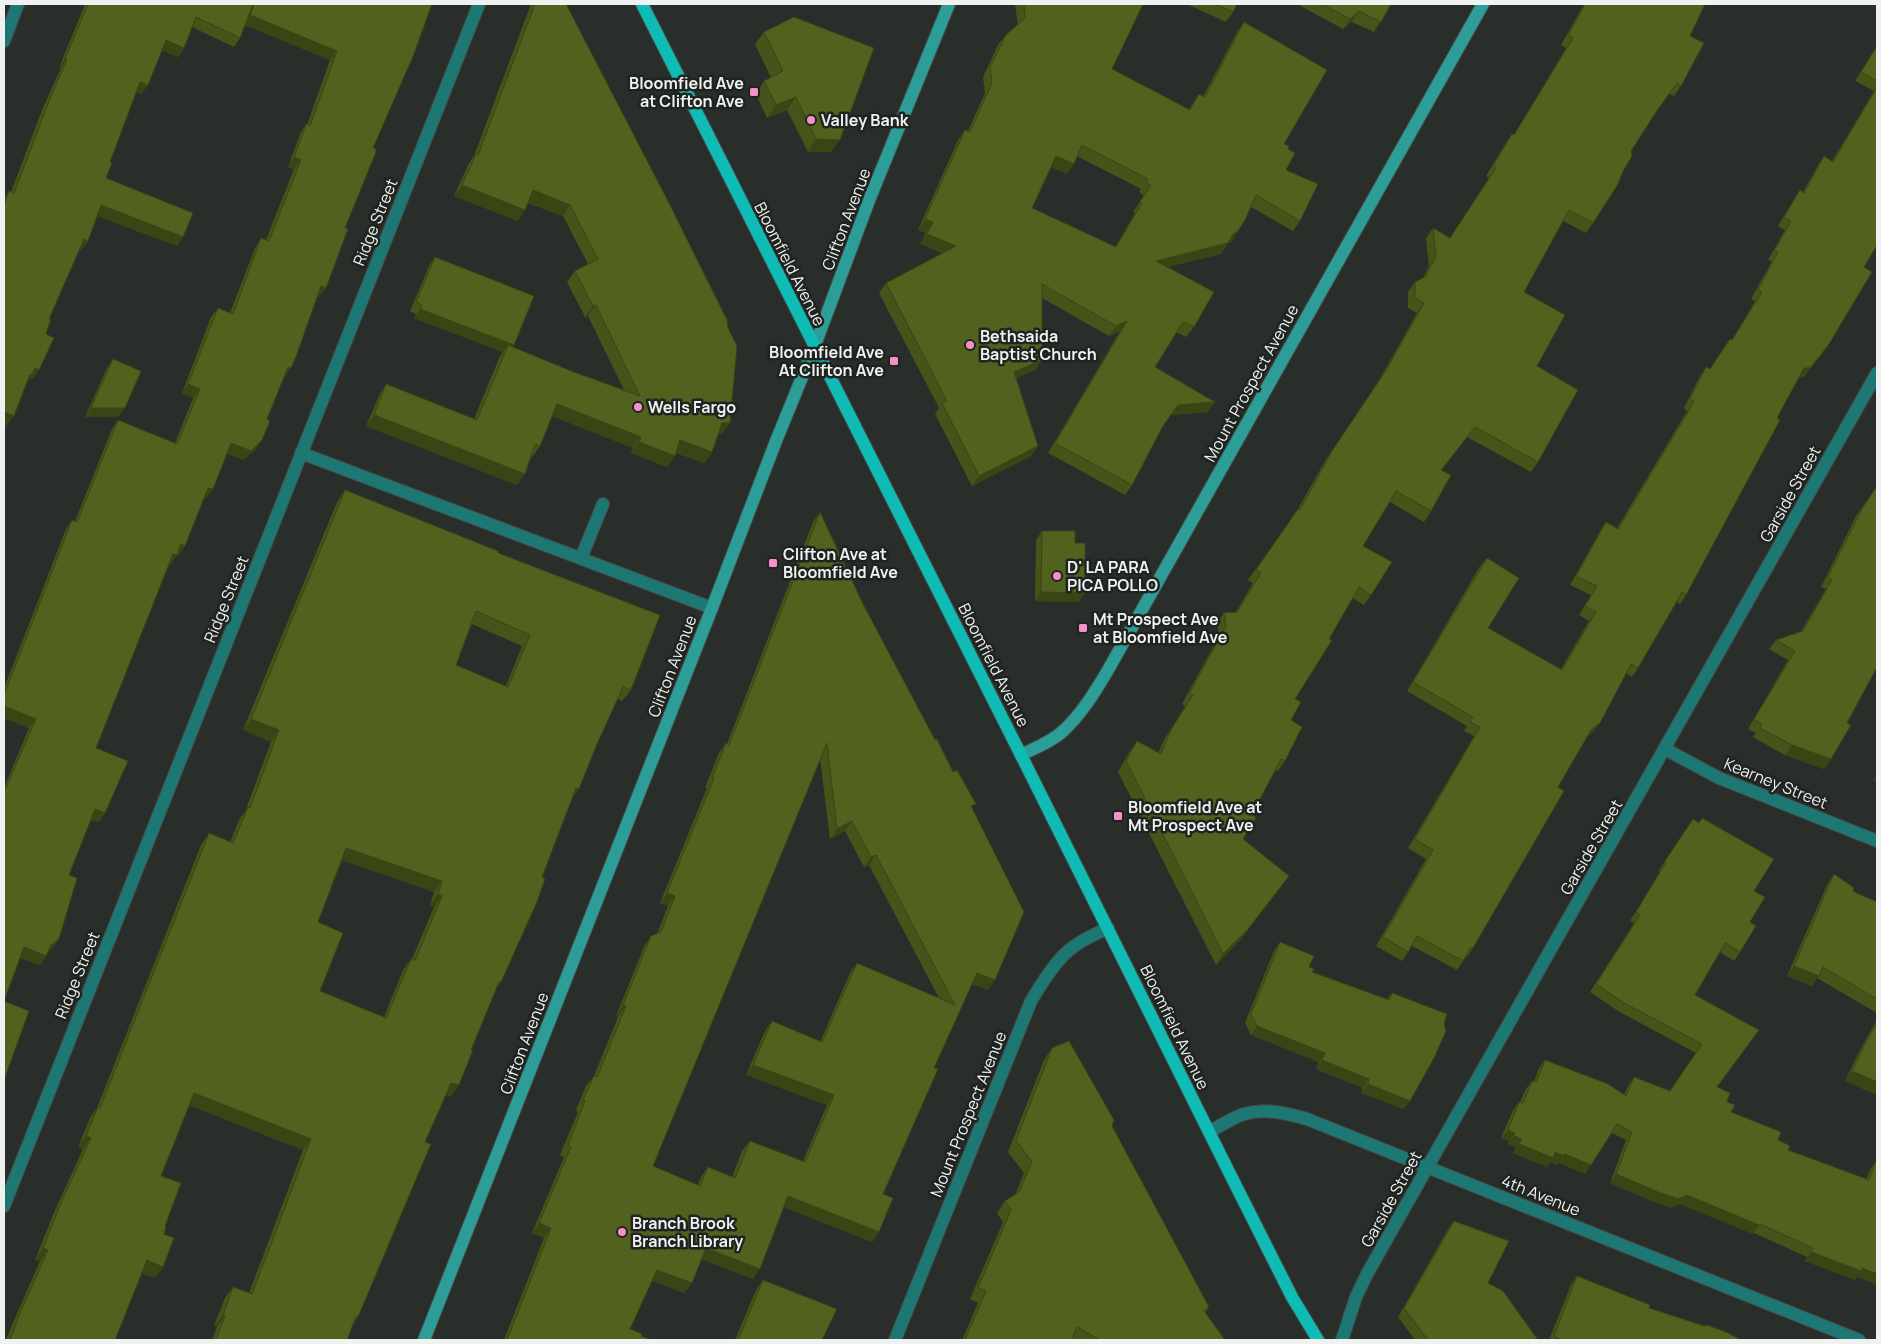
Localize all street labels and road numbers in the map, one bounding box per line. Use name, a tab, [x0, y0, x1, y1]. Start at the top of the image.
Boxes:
street label: Clifton Avenue	[816, 165, 876, 273]
street label: Ridge Street	[348, 175, 402, 269]
street label: Bloomfield Avenue	[749, 198, 831, 330]
street label: Mount Prospect Avenue	[1199, 300, 1303, 466]
street label: Garside Street	[1754, 442, 1826, 546]
street label: Ridge Street	[199, 552, 253, 646]
street label: Bloomfield Avenue	[953, 599, 1035, 731]
street label: Clifton Avenue	[642, 612, 702, 720]
street label: Kearney Street	[1721, 752, 1831, 814]
street label: Garside Street	[1555, 795, 1627, 899]
street label: Ridge Street	[50, 928, 104, 1022]
street label: Bloomfield Avenue	[1135, 961, 1215, 1093]
street label: Clifton Avenue	[494, 989, 554, 1097]
street label: Mount Prospect Avenue	[925, 1028, 1011, 1200]
street label: Garside Street	[1355, 1147, 1427, 1251]
street label: 4th Avenue	[1498, 1169, 1584, 1221]

